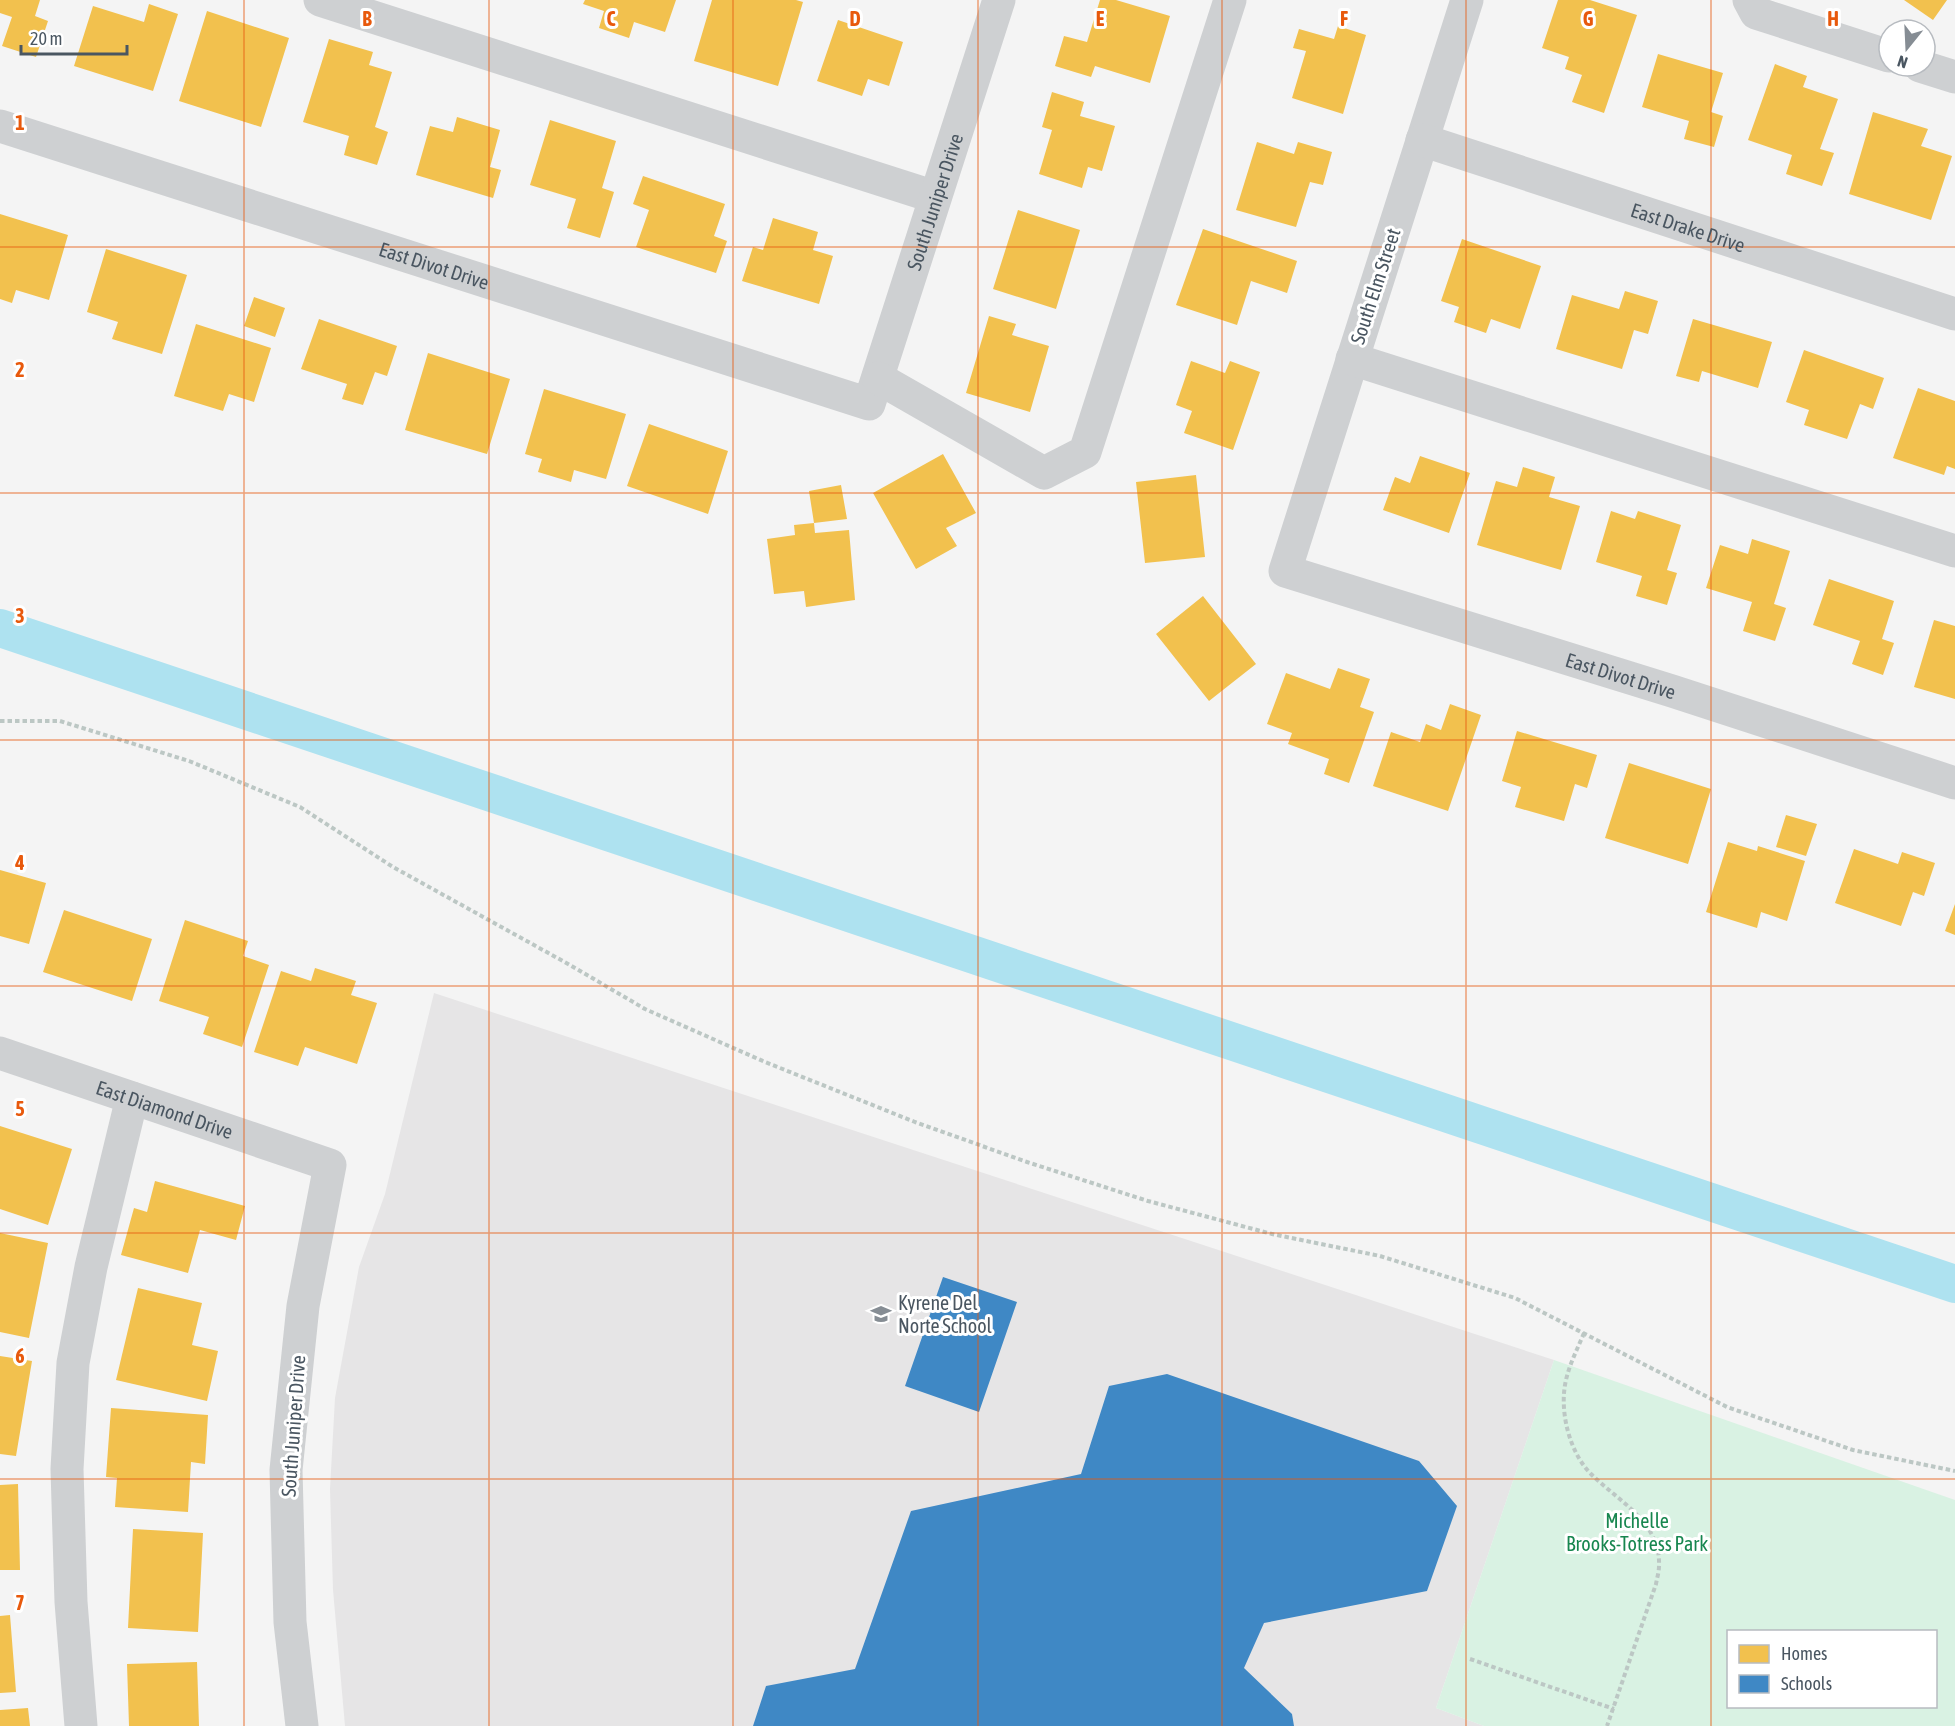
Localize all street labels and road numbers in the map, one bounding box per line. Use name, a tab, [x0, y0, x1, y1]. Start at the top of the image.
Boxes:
street label: South Juniper Drive	[901, 130, 967, 273]
street label: East Drake Drive	[1628, 198, 1748, 256]
street label: South Elm Street	[1345, 225, 1405, 347]
street label: East Divot Drive	[376, 237, 492, 293]
street label: East Divot Drive	[1563, 647, 1679, 703]
street label: East Diamond Drive	[93, 1075, 236, 1143]
street label: South Juniper Drive	[277, 1354, 309, 1498]

